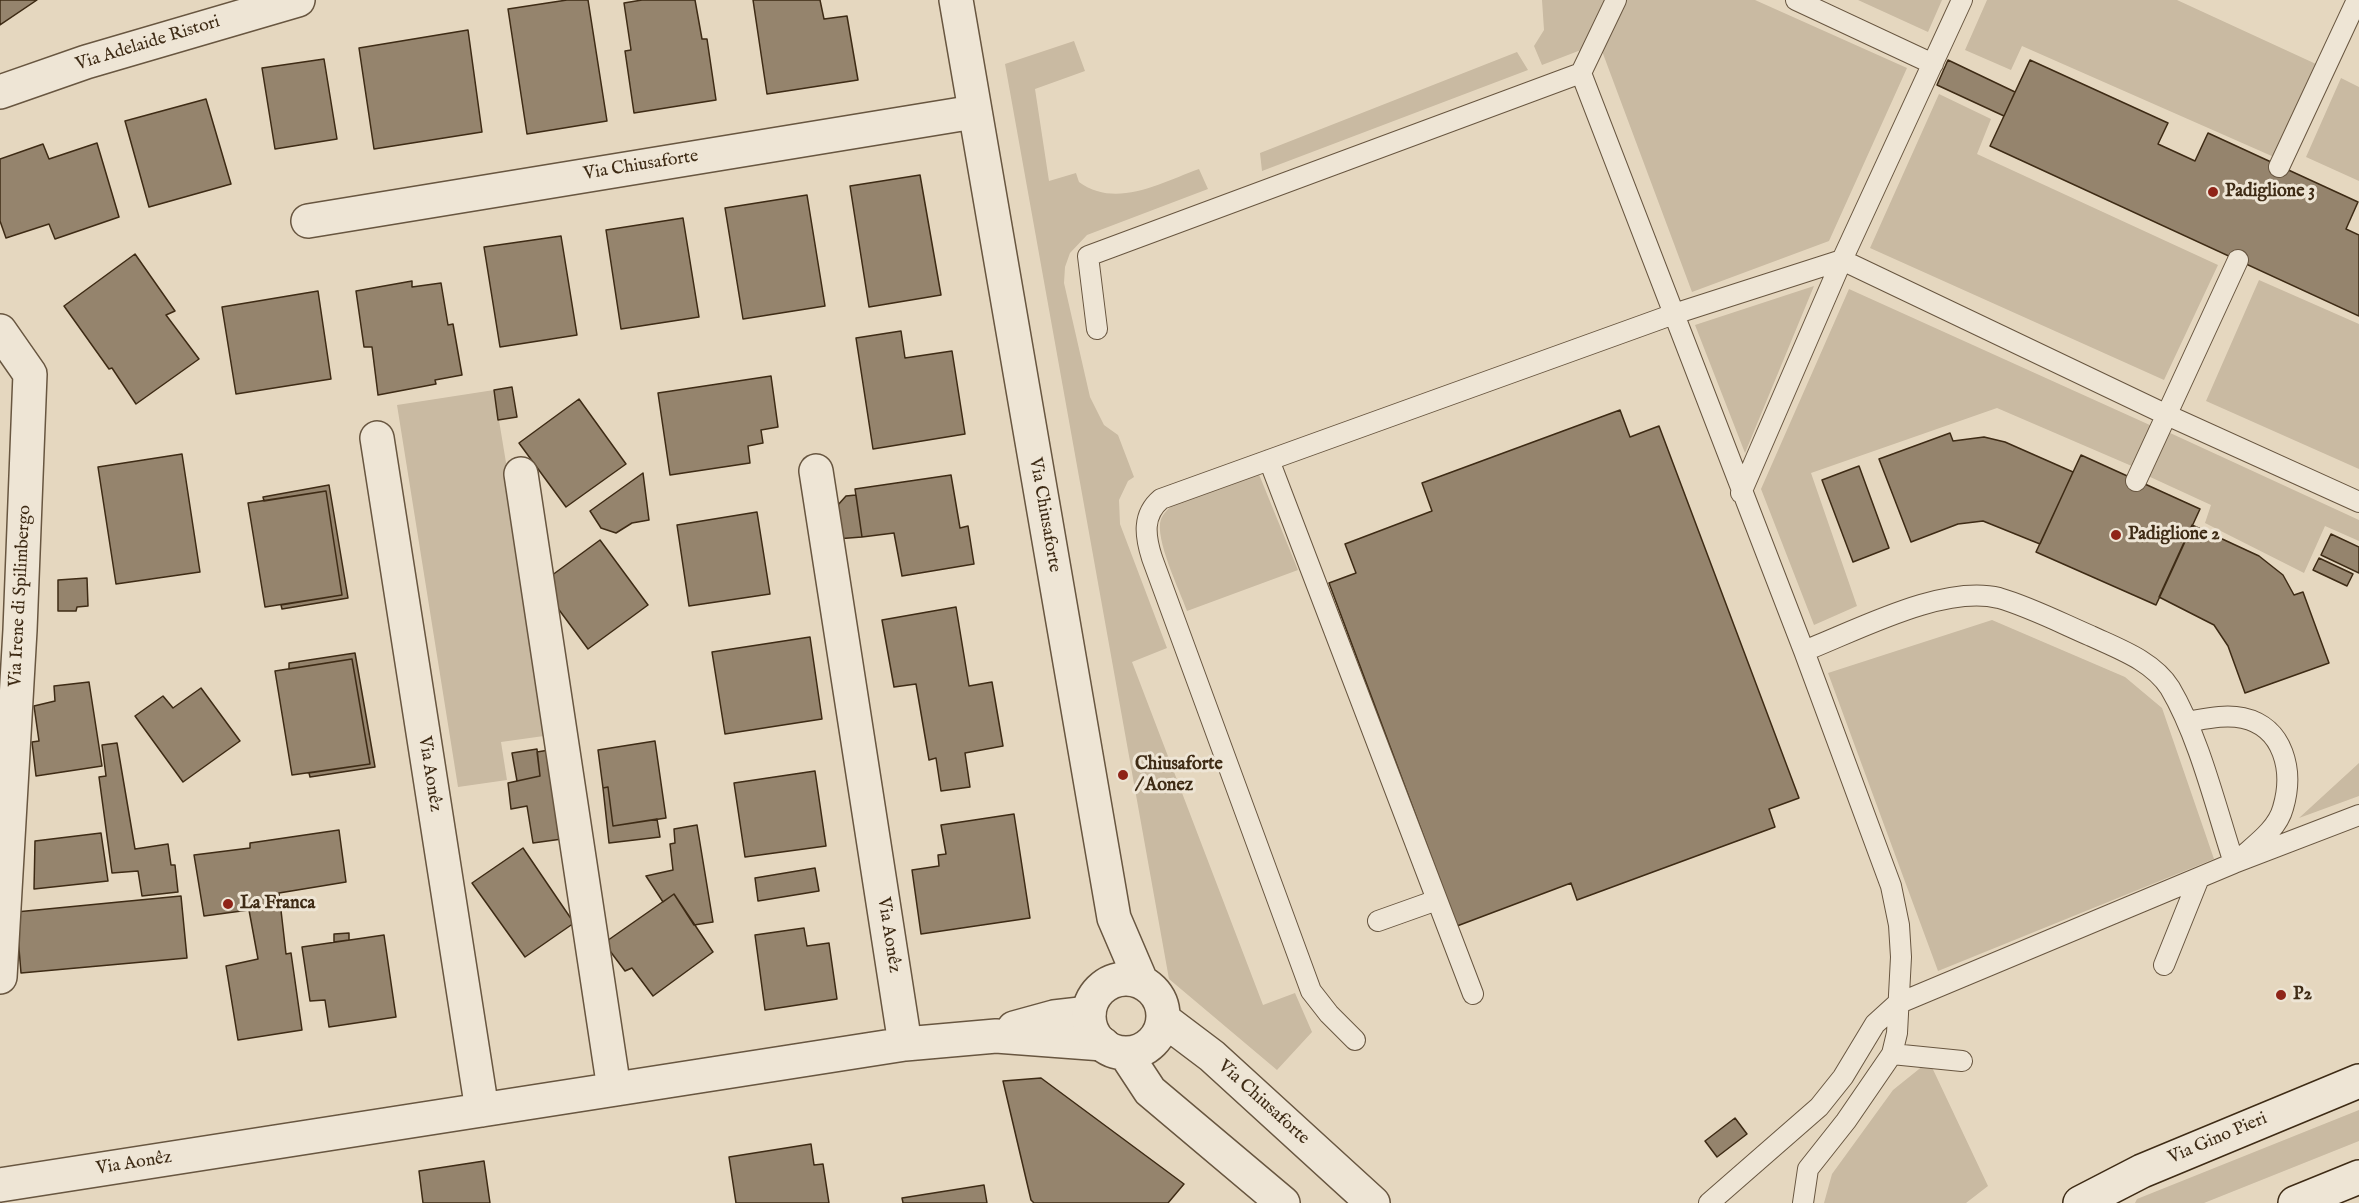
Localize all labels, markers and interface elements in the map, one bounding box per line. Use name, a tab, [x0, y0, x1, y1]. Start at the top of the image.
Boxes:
street label: Via Adelaide Ristori	[73, 12, 223, 76]
street label: Via Chiusaforte	[582, 146, 700, 186]
place label: Padiglione 3	[2225, 181, 2315, 203]
marker: Padiglione 3	[2206, 185, 2220, 199]
street label: Via Chiusaforte	[1023, 456, 1065, 574]
street label: Via Irene di Spilimbergo	[5, 504, 37, 688]
place label: Padiglione 2	[2128, 524, 2220, 546]
marker: Padiglione 2	[2109, 528, 2123, 542]
street label: Via Aonêz	[412, 735, 446, 813]
place label: Chiusaforte / Aonez	[1135, 754, 1223, 796]
marker: Chiusaforte / Aonez	[1116, 768, 1130, 782]
place label: La Franca	[240, 893, 315, 915]
street label: Via Aonêz	[871, 896, 905, 974]
marker: La Franca	[221, 897, 235, 911]
place label: P2	[2293, 984, 2312, 1006]
marker: P2	[2274, 988, 2288, 1002]
street label: Via Chiusaforte	[1213, 1056, 1313, 1150]
street label: Via Gino Pieri	[2165, 1108, 2271, 1170]
street label: Via Aonêz	[95, 1147, 173, 1181]

